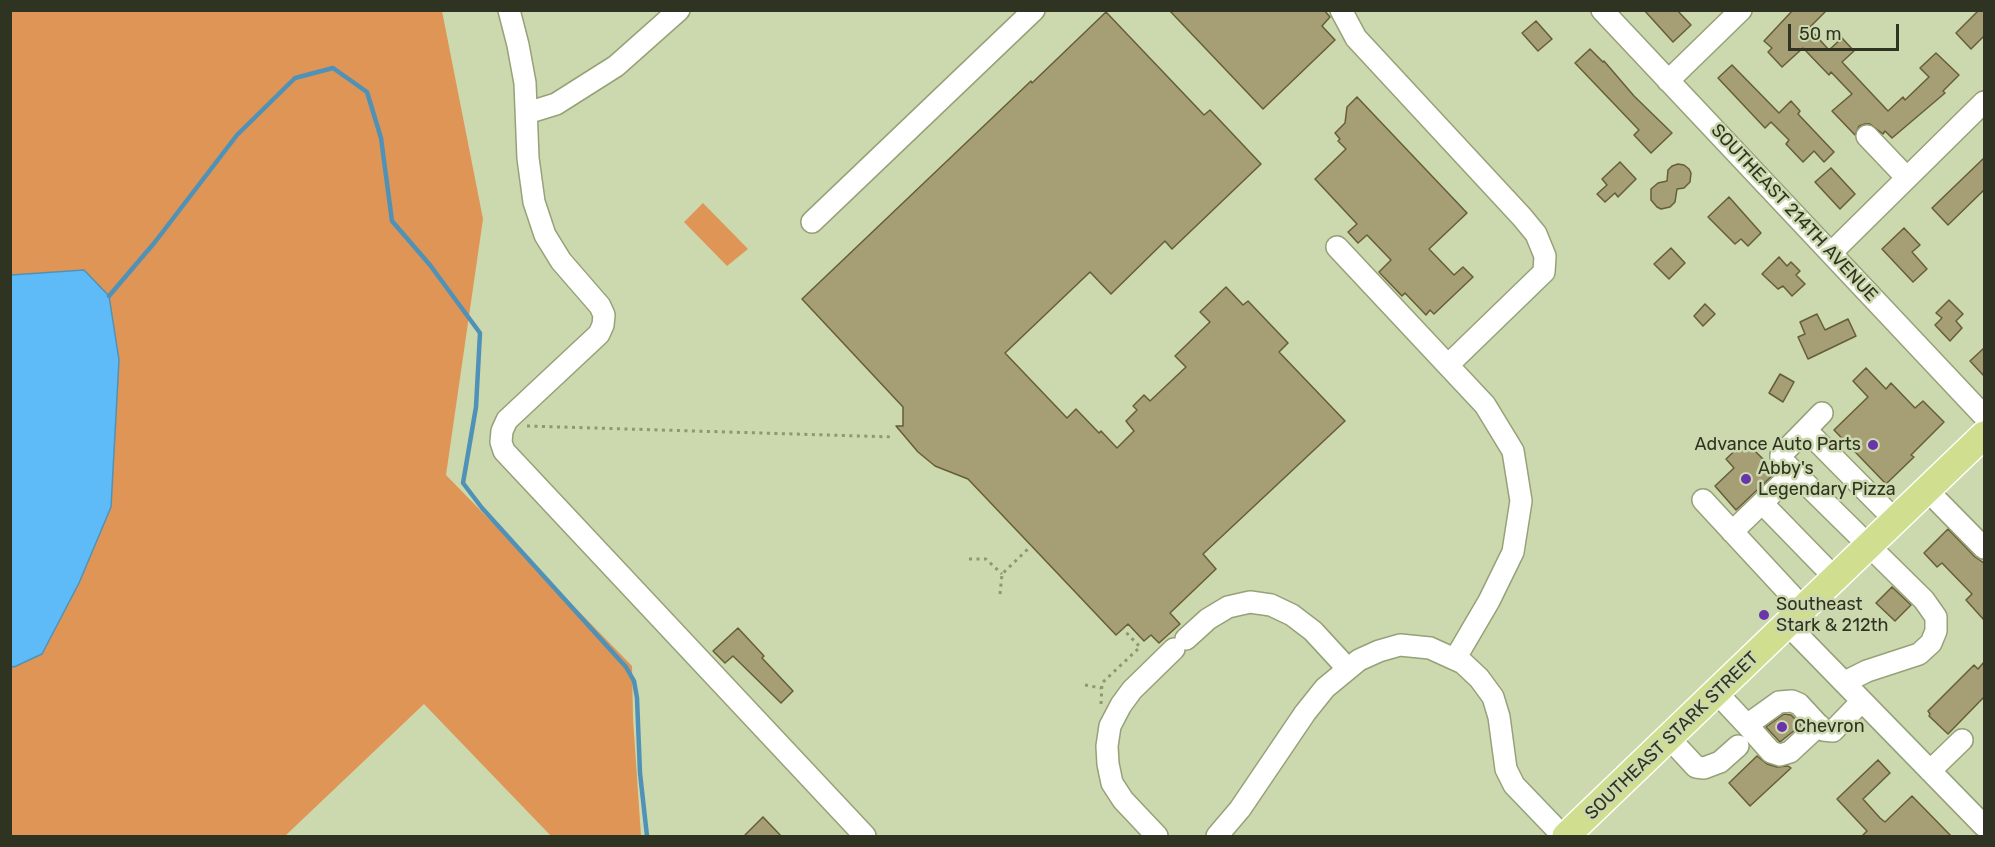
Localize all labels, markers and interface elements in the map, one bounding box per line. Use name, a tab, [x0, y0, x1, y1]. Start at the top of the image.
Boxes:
scale bar	[1791, 12, 1902, 50]
text: 50 m	[1799, 23, 1842, 45]
street label: SOUTHEAST 214TH AVENUE	[1706, 120, 1882, 306]
place label: Advance Auto Parts	[1695, 434, 1861, 456]
marker: Advance Auto Parts	[1866, 438, 1880, 452]
place label: Abby's Legendary Pizza	[1758, 458, 1896, 500]
marker: Abby's Legendary Pizza	[1739, 472, 1753, 486]
place label: Southeast Stark & 212th	[1776, 594, 1888, 636]
marker: Southeast Stark & 212th	[1757, 608, 1771, 622]
street label: SOUTHEAST STARK STREET	[1581, 647, 1763, 825]
place label: Chevron	[1794, 716, 1865, 738]
marker: Chevron	[1775, 720, 1789, 734]

